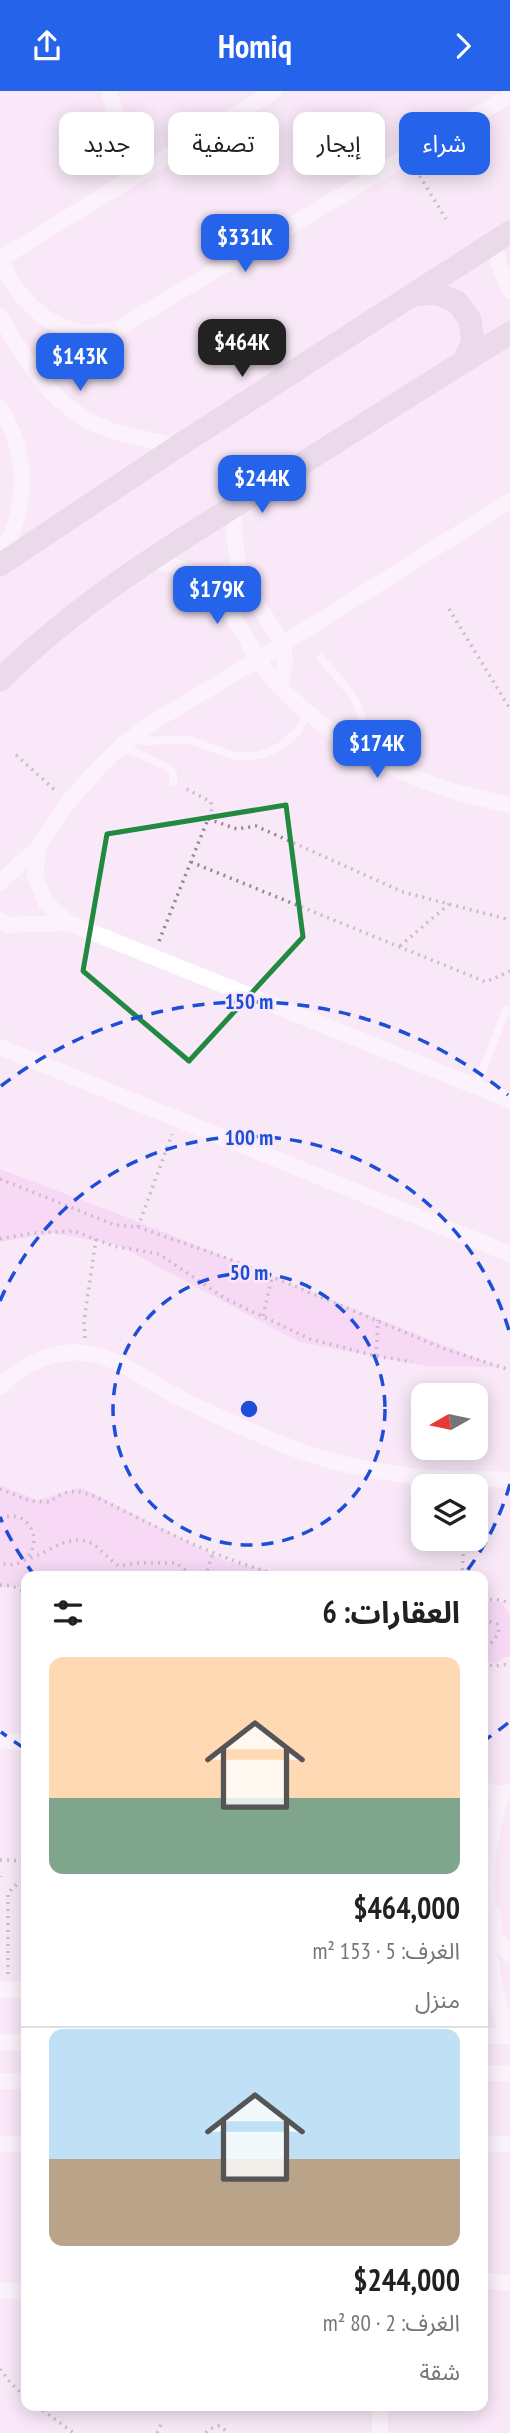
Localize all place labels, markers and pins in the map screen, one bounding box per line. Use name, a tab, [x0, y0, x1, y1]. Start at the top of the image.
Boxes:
pin: $331K	[196, 215, 294, 274]
pin: $464K	[193, 320, 291, 379]
pin: $143K	[31, 334, 129, 393]
pin: $244K	[213, 455, 311, 515]
pin: $179K	[168, 567, 266, 626]
pin: $174K	[328, 721, 426, 780]
centre of rings	[237, 1397, 261, 1421]

